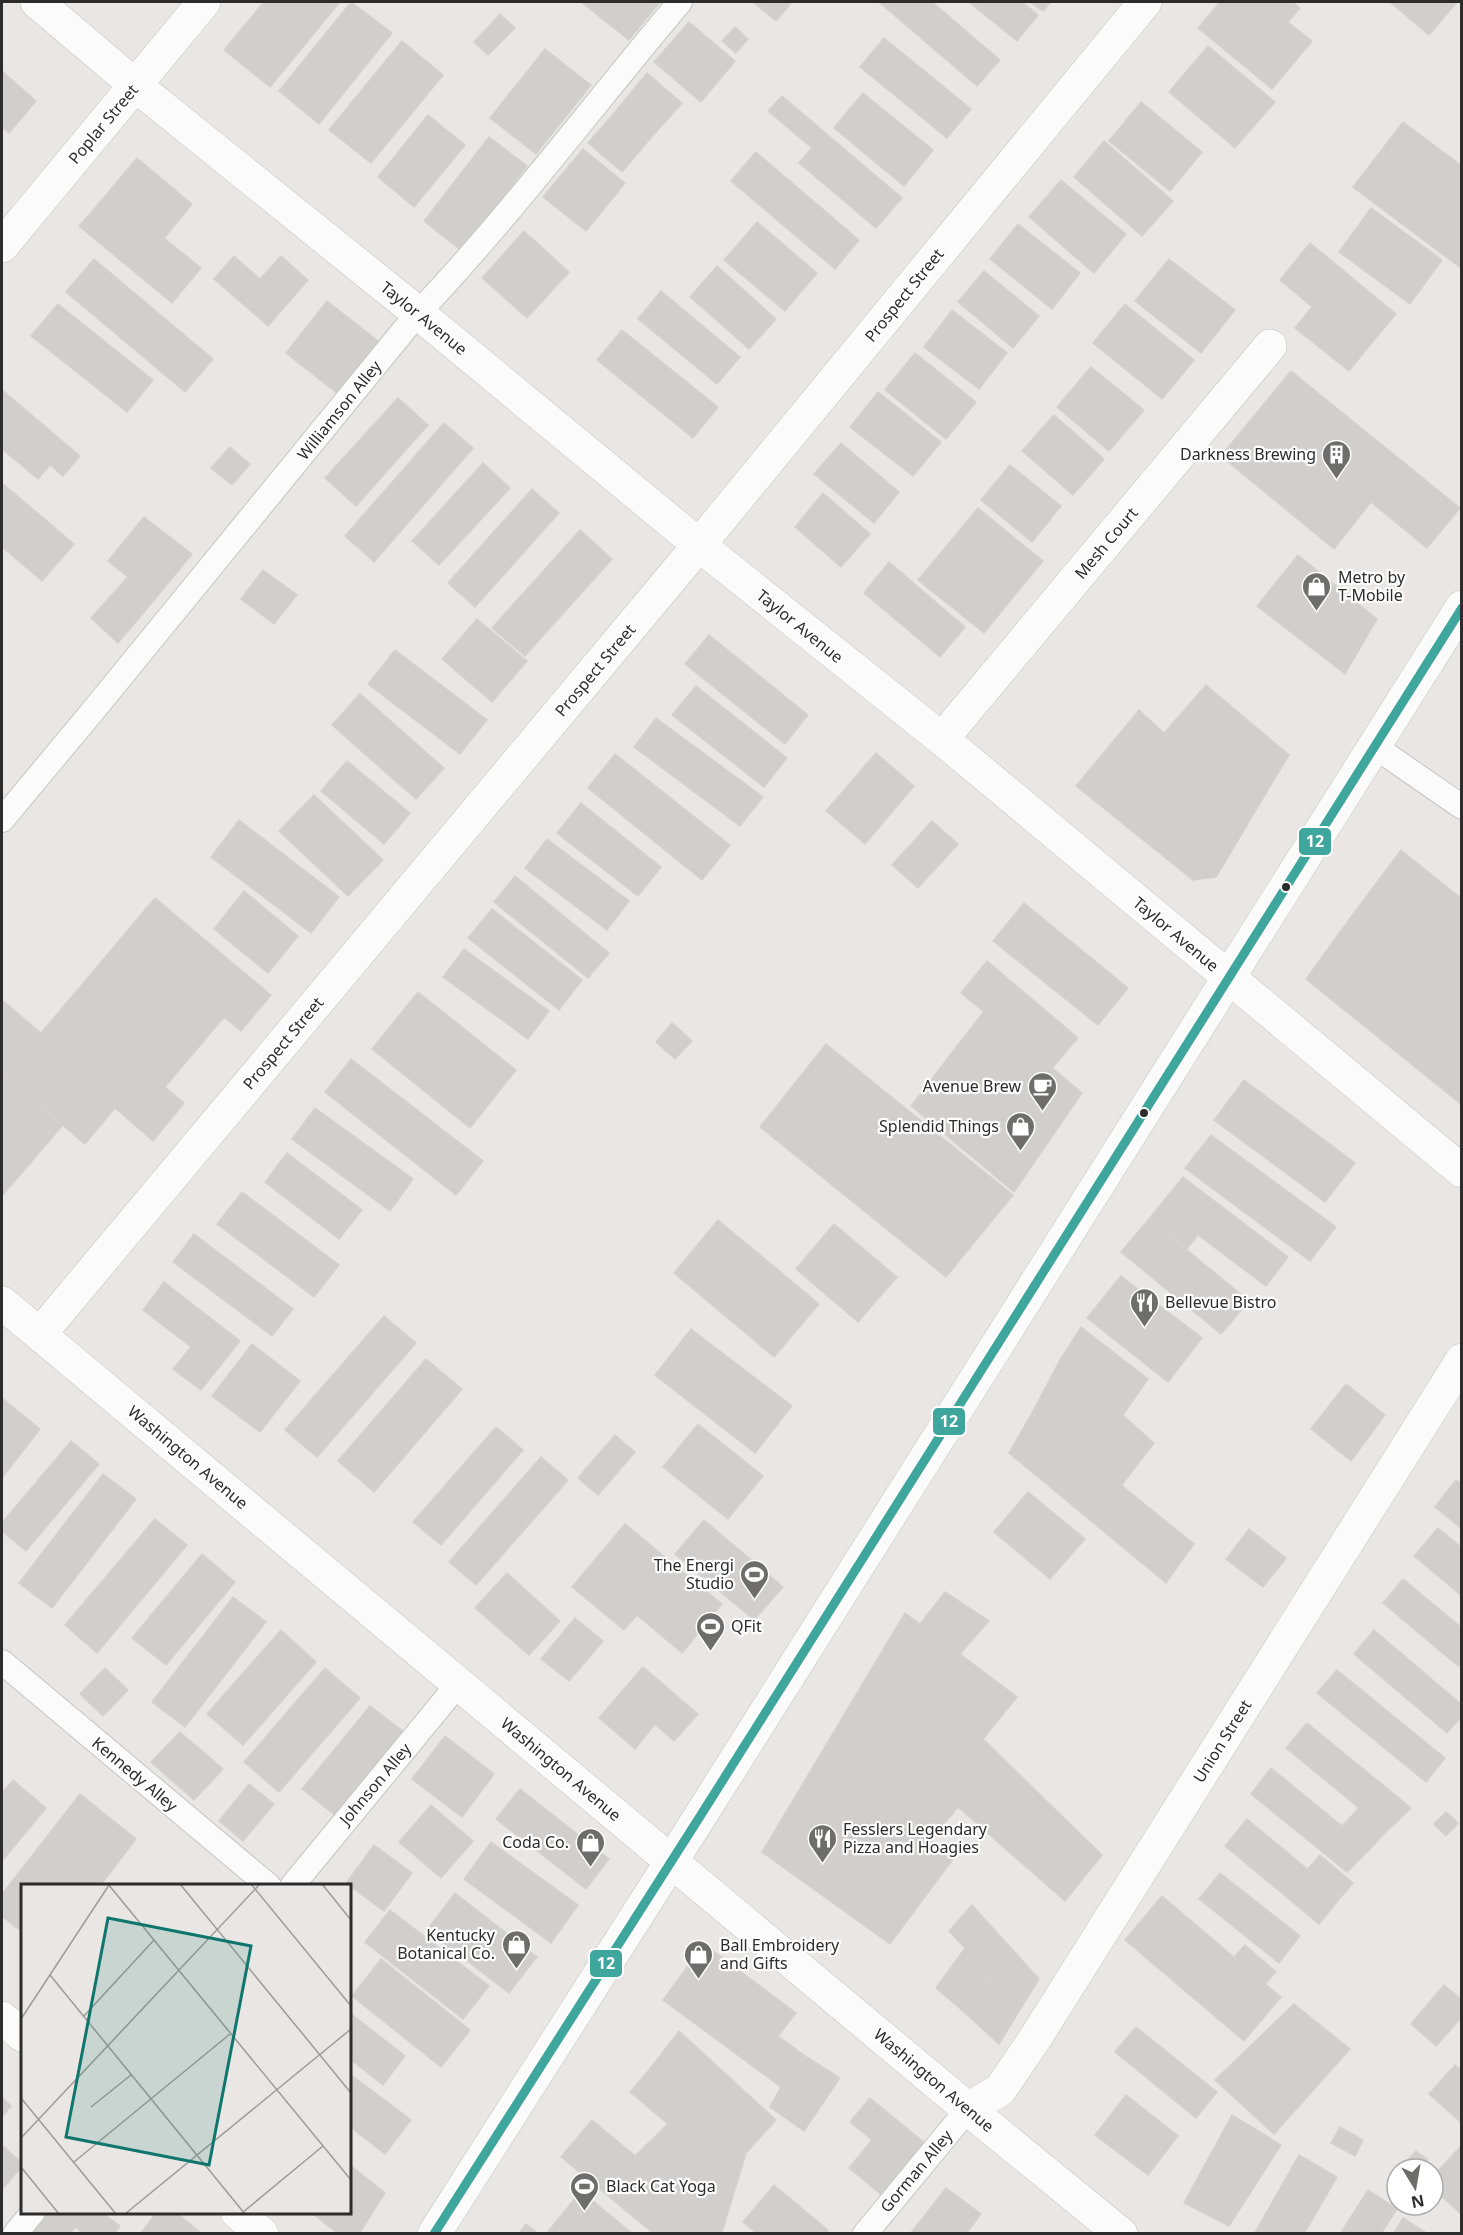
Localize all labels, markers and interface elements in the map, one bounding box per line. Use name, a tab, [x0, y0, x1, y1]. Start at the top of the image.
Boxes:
street label: Poplar Street	[63, 79, 143, 169]
street label: Prospect Street	[859, 243, 949, 346]
street label: Taylor Avenue	[376, 276, 472, 360]
street label: Williamson Alley	[292, 355, 386, 464]
building icon: Darkness Brewing	[1321, 438, 1353, 480]
place label: Darkness Brewing	[1180, 443, 1316, 465]
street label: Mesh Court	[1070, 502, 1143, 584]
place label: Metro by T-Mobile	[1338, 566, 1406, 606]
shop icon: Metro by T-Mobile	[1301, 570, 1333, 612]
street label: Taylor Avenue	[752, 584, 848, 668]
street label: Prospect Street	[550, 619, 640, 721]
line badge: 12	[1298, 827, 1332, 856]
text: 12	[1306, 830, 1324, 852]
unlabelled marker	[1280, 881, 1292, 893]
street label: Taylor Avenue	[1129, 892, 1223, 976]
street label: Prospect Street	[238, 992, 328, 1094]
cafe icon: Avenue Brew	[1026, 1070, 1058, 1112]
place label: Avenue Brew	[923, 1075, 1021, 1097]
unlabelled marker	[1138, 1107, 1150, 1119]
shop icon: Splendid Things	[1004, 1110, 1036, 1152]
place label: Splendid Things	[879, 1115, 999, 1137]
restaurant icon: Bellevue Bistro	[1128, 1286, 1160, 1328]
place label: Bellevue Bistro	[1165, 1291, 1277, 1313]
street label: Washington Avenue	[123, 1400, 253, 1514]
line badge: 12	[932, 1407, 966, 1436]
text: 12	[940, 1410, 958, 1432]
place label: The Energi Studio	[654, 1554, 734, 1594]
sports icon: The Energi Studio	[739, 1558, 771, 1600]
sports icon: QFit	[694, 1610, 726, 1652]
place label: QFit	[731, 1615, 762, 1637]
street label: Union Street	[1188, 1695, 1256, 1787]
street label: Washington Avenue	[496, 1712, 626, 1826]
street label: Kennedy Alley	[88, 1732, 183, 1817]
street label: Johnson Alley	[333, 1738, 416, 1831]
place label: Fesslers Legendary Pizza and Hoagies	[843, 1818, 988, 1858]
restaurant icon: Fesslers Legendary Pizza and Hoagies	[806, 1822, 838, 1864]
shop icon: Coda Co.	[574, 1826, 606, 1868]
place label: Coda Co.	[502, 1831, 569, 1853]
inset map	[21, 1884, 351, 2214]
place label: Kentucky Botanical Co.	[397, 1924, 496, 1964]
shop icon: Kentucky Botanical Co.	[500, 1928, 532, 1970]
place label: Ball Embroidery and Gifts	[720, 1934, 840, 1974]
shop icon: Ball Embroidery and Gifts	[683, 1938, 715, 1980]
line badge: 12	[589, 1949, 623, 1978]
text: 12	[597, 1952, 615, 1974]
street label: Washington Avenue	[869, 2023, 999, 2137]
street label: Gorman Alley	[875, 2124, 958, 2217]
north arrow	[1385, 2157, 1445, 2217]
sports icon: Black Cat Yoga	[569, 2170, 601, 2212]
place label: Black Cat Yoga	[606, 2175, 716, 2197]
text: N	[1409, 2190, 1426, 2214]

